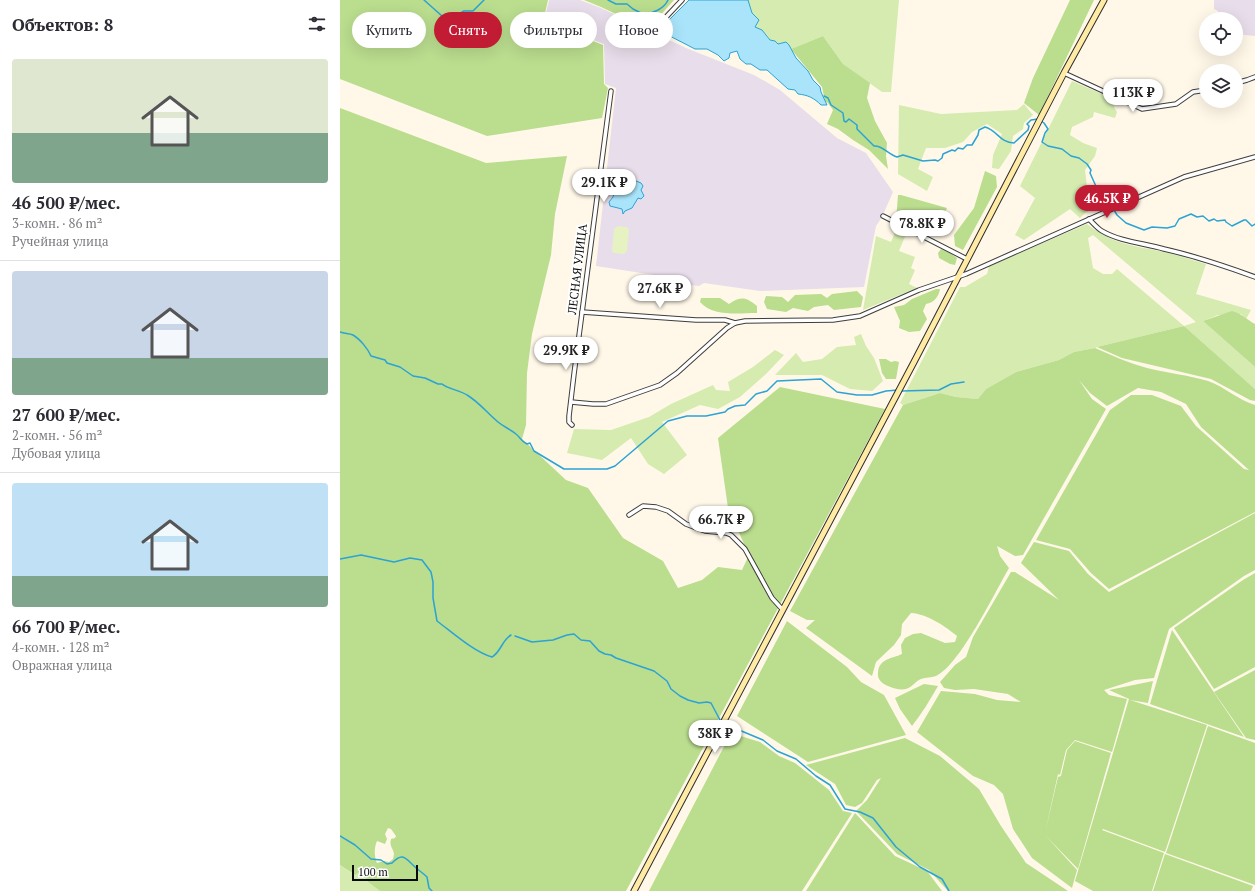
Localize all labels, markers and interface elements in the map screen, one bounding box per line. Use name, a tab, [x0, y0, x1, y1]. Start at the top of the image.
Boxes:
chip: Купить	[352, 12, 426, 48]
chip: Снять	[434, 12, 502, 48]
chip: Фильтры	[510, 12, 597, 48]
chip: Новое	[605, 12, 673, 48]
map controls	[1199, 12, 1243, 108]
button: locate	[1199, 12, 1243, 56]
text: Объектов: 8	[12, 13, 113, 36]
icon: filters	[306, 13, 328, 35]
button: layers	[1199, 64, 1243, 108]
pin: 113K ₽	[1100, 79, 1166, 113]
text: 113K ₽	[1112, 83, 1154, 101]
icon: home	[134, 85, 206, 157]
pin: 29.1K ₽	[567, 169, 641, 203]
text: 29.1K ₽	[581, 173, 627, 191]
pin: 46.5K ₽	[1070, 185, 1144, 219]
text: 46.5K ₽	[1084, 189, 1130, 207]
text: 46 500 ₽/мес.	[12, 191, 121, 214]
pin: 78.8K ₽	[885, 210, 959, 244]
text: 3-комн. · 86 m²	[12, 214, 102, 232]
text: 78.8K ₽	[899, 214, 945, 232]
street label: ЛЕСНАЯ УЛИЦА	[564, 222, 590, 316]
text: Ручейная улица	[12, 232, 109, 250]
pin: 27.6K ₽	[623, 275, 697, 309]
text: 27.6K ₽	[637, 279, 683, 297]
icon: home	[134, 297, 206, 369]
pin: 29.9K ₽	[529, 337, 603, 371]
text: 29.9K ₽	[543, 341, 589, 359]
text: 27 600 ₽/мес.	[12, 403, 121, 426]
text: 2-комн. · 56 m²	[12, 426, 102, 444]
text: Дубовая улица	[12, 444, 101, 462]
pin: 66.7K ₽	[684, 506, 758, 540]
icon: home	[134, 509, 206, 581]
text: 66.7K ₽	[698, 510, 744, 528]
text: 66 700 ₽/мес.	[12, 615, 121, 638]
text: 4-комн. · 128 m²	[12, 638, 109, 656]
text: Овражная улица	[12, 656, 112, 674]
pin: 38K ₽	[687, 720, 743, 754]
text: 38K ₽	[698, 724, 732, 742]
scale bar	[352, 863, 418, 882]
text: 100 m	[358, 865, 388, 879]

